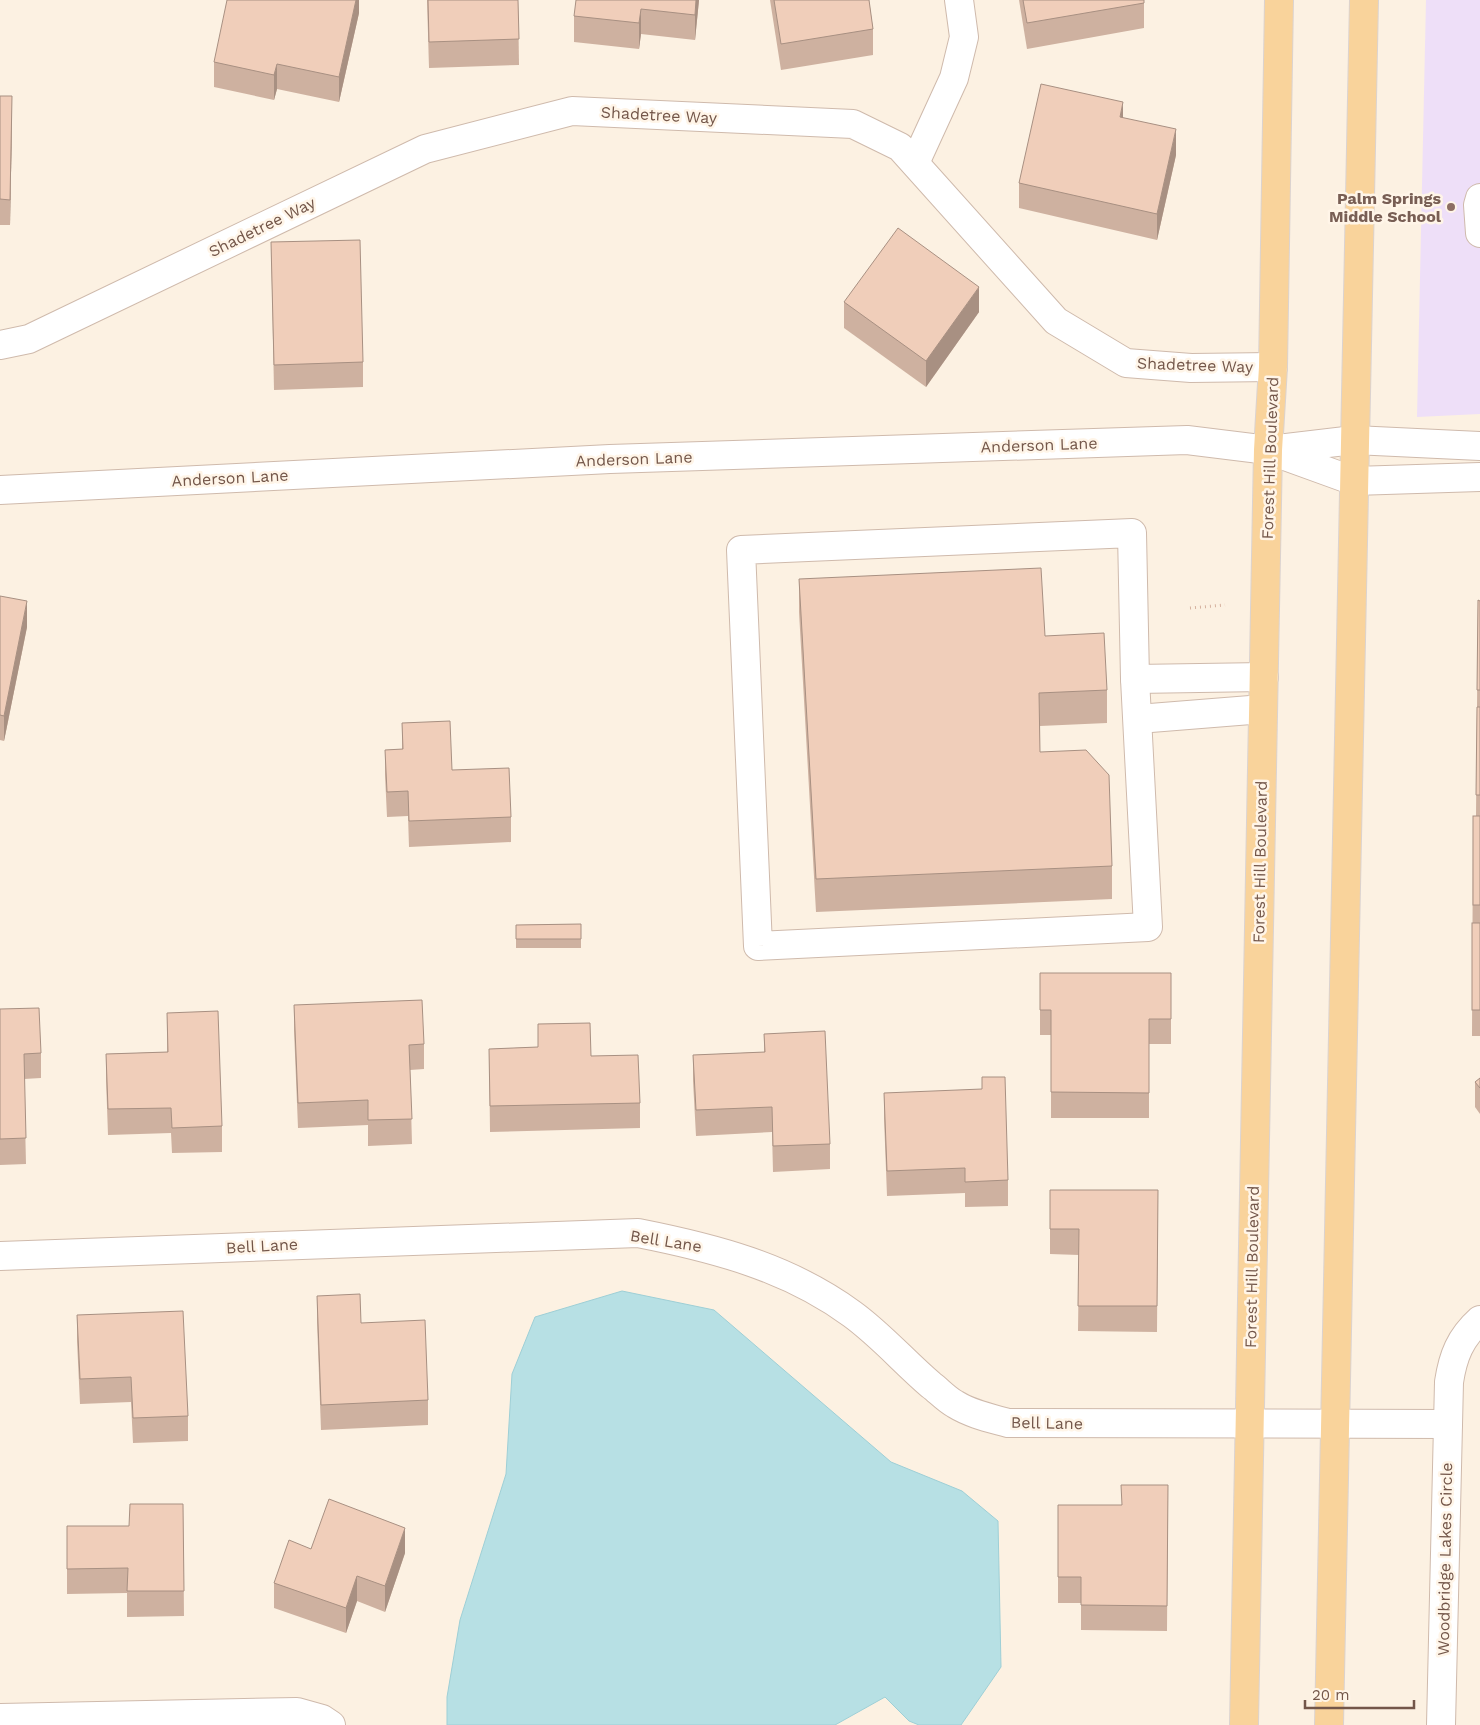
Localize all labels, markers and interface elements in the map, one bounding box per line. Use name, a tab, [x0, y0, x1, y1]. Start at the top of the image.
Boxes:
street label: Shadetree Way	[600, 102, 718, 128]
place label: Palm Springs Middle School	[1329, 189, 1442, 226]
street label: Shadetree Way	[206, 193, 319, 261]
marker: Palm Springs Middle School	[1445, 201, 1457, 213]
street label: Shadetree Way	[1137, 353, 1254, 377]
street label: Forest Hill Boulevard	[1258, 376, 1282, 540]
street label: Anderson Lane	[980, 433, 1098, 457]
street label: Anderson Lane	[575, 447, 693, 471]
street label: Anderson Lane	[171, 465, 289, 491]
street label: Forest Hill Boulevard	[1249, 781, 1271, 943]
street label: Forest Hill Boulevard	[1241, 1186, 1263, 1348]
street label: Bell Lane	[629, 1226, 703, 1256]
street label: Bell Lane	[225, 1235, 299, 1257]
street label: Bell Lane	[1011, 1413, 1083, 1433]
street label: Woodbridge Lakes Circle	[1434, 1462, 1456, 1656]
scale bar	[1305, 1678, 1414, 1710]
text: 20 m	[1312, 1686, 1350, 1704]

